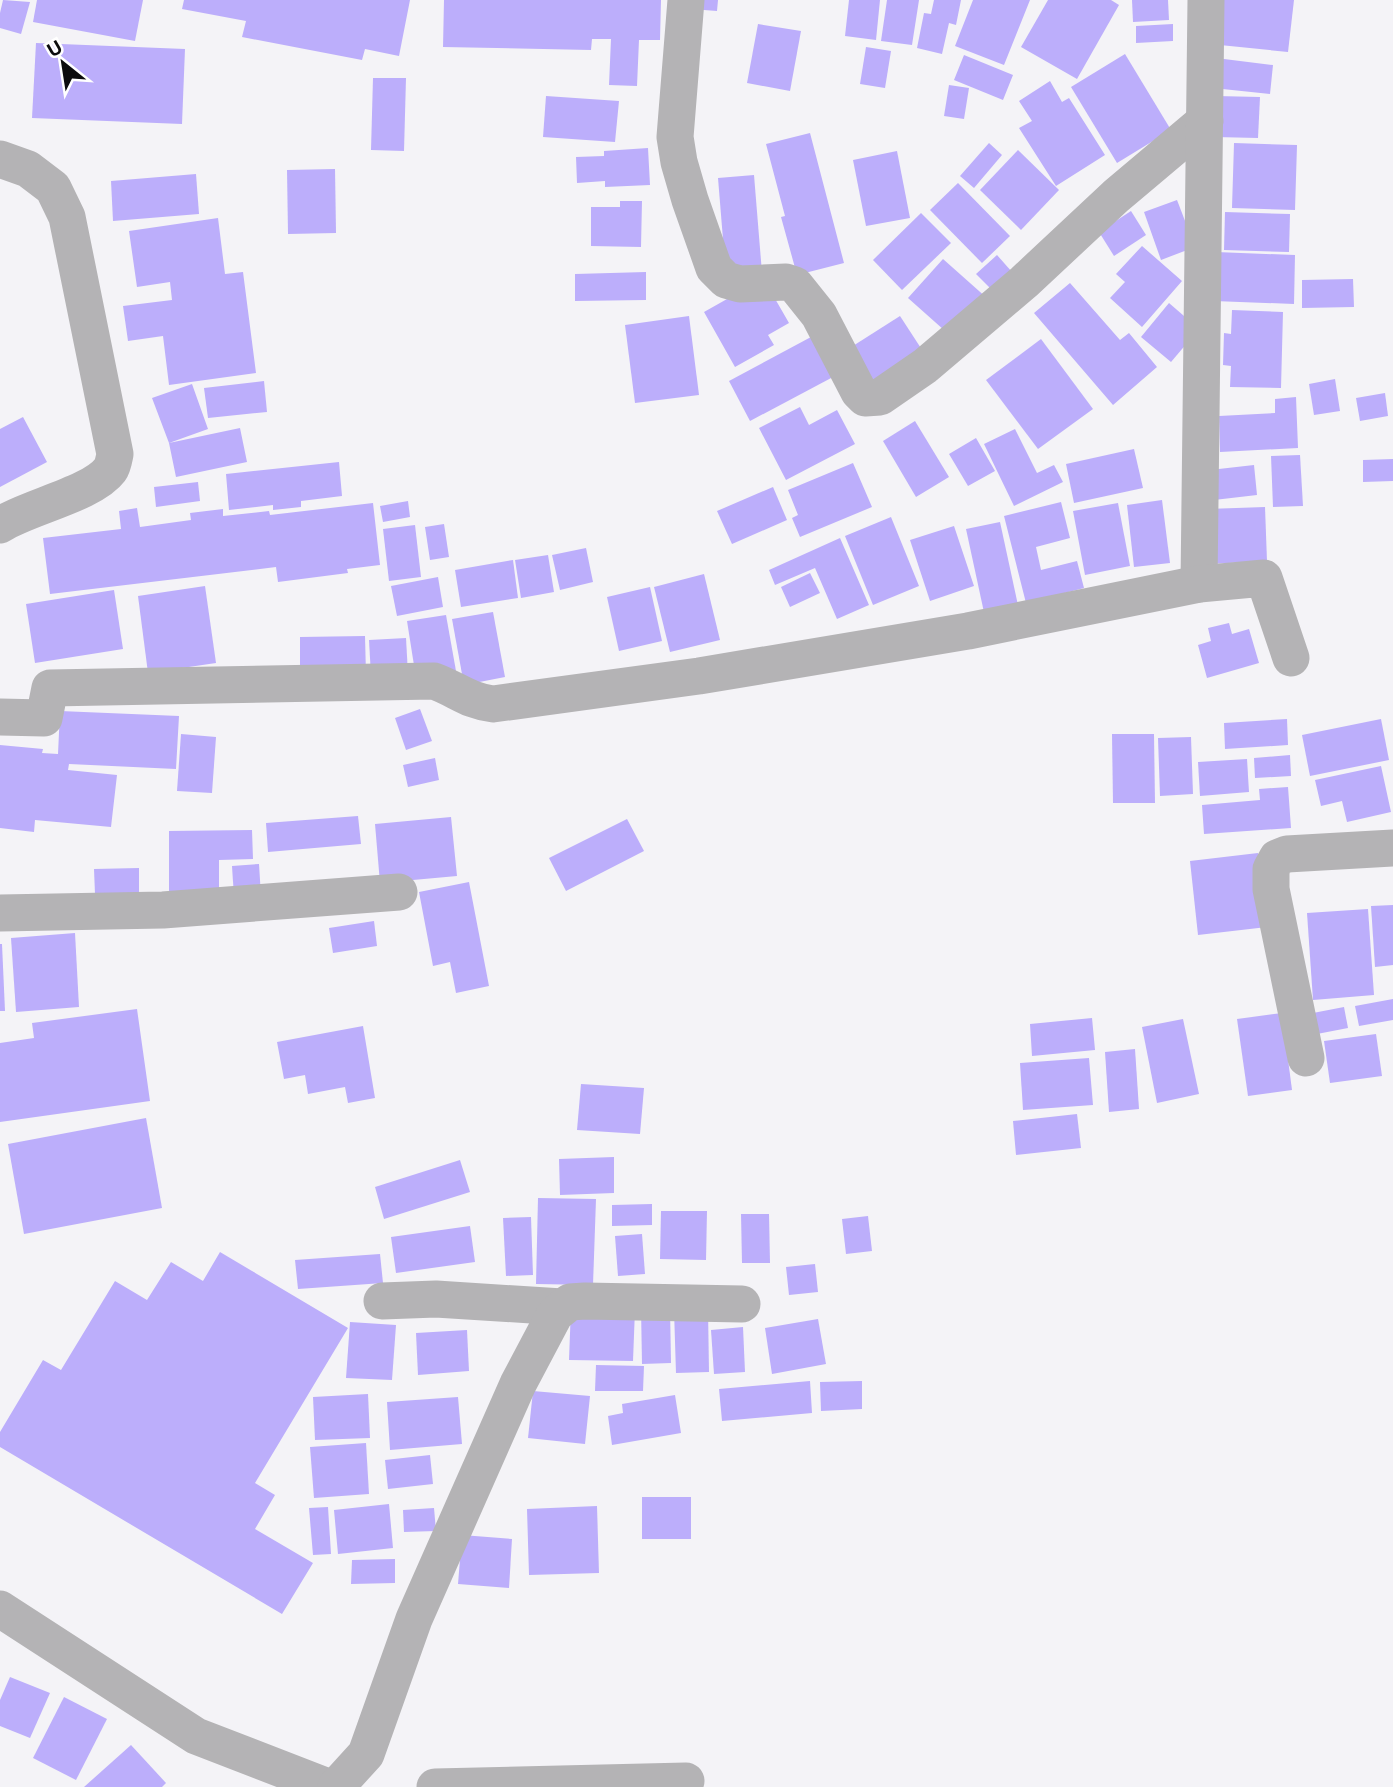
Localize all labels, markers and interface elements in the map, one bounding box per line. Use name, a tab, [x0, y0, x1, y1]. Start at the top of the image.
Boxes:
north arrow	[28, 28, 98, 98]
text: U	[42, 33, 67, 63]

